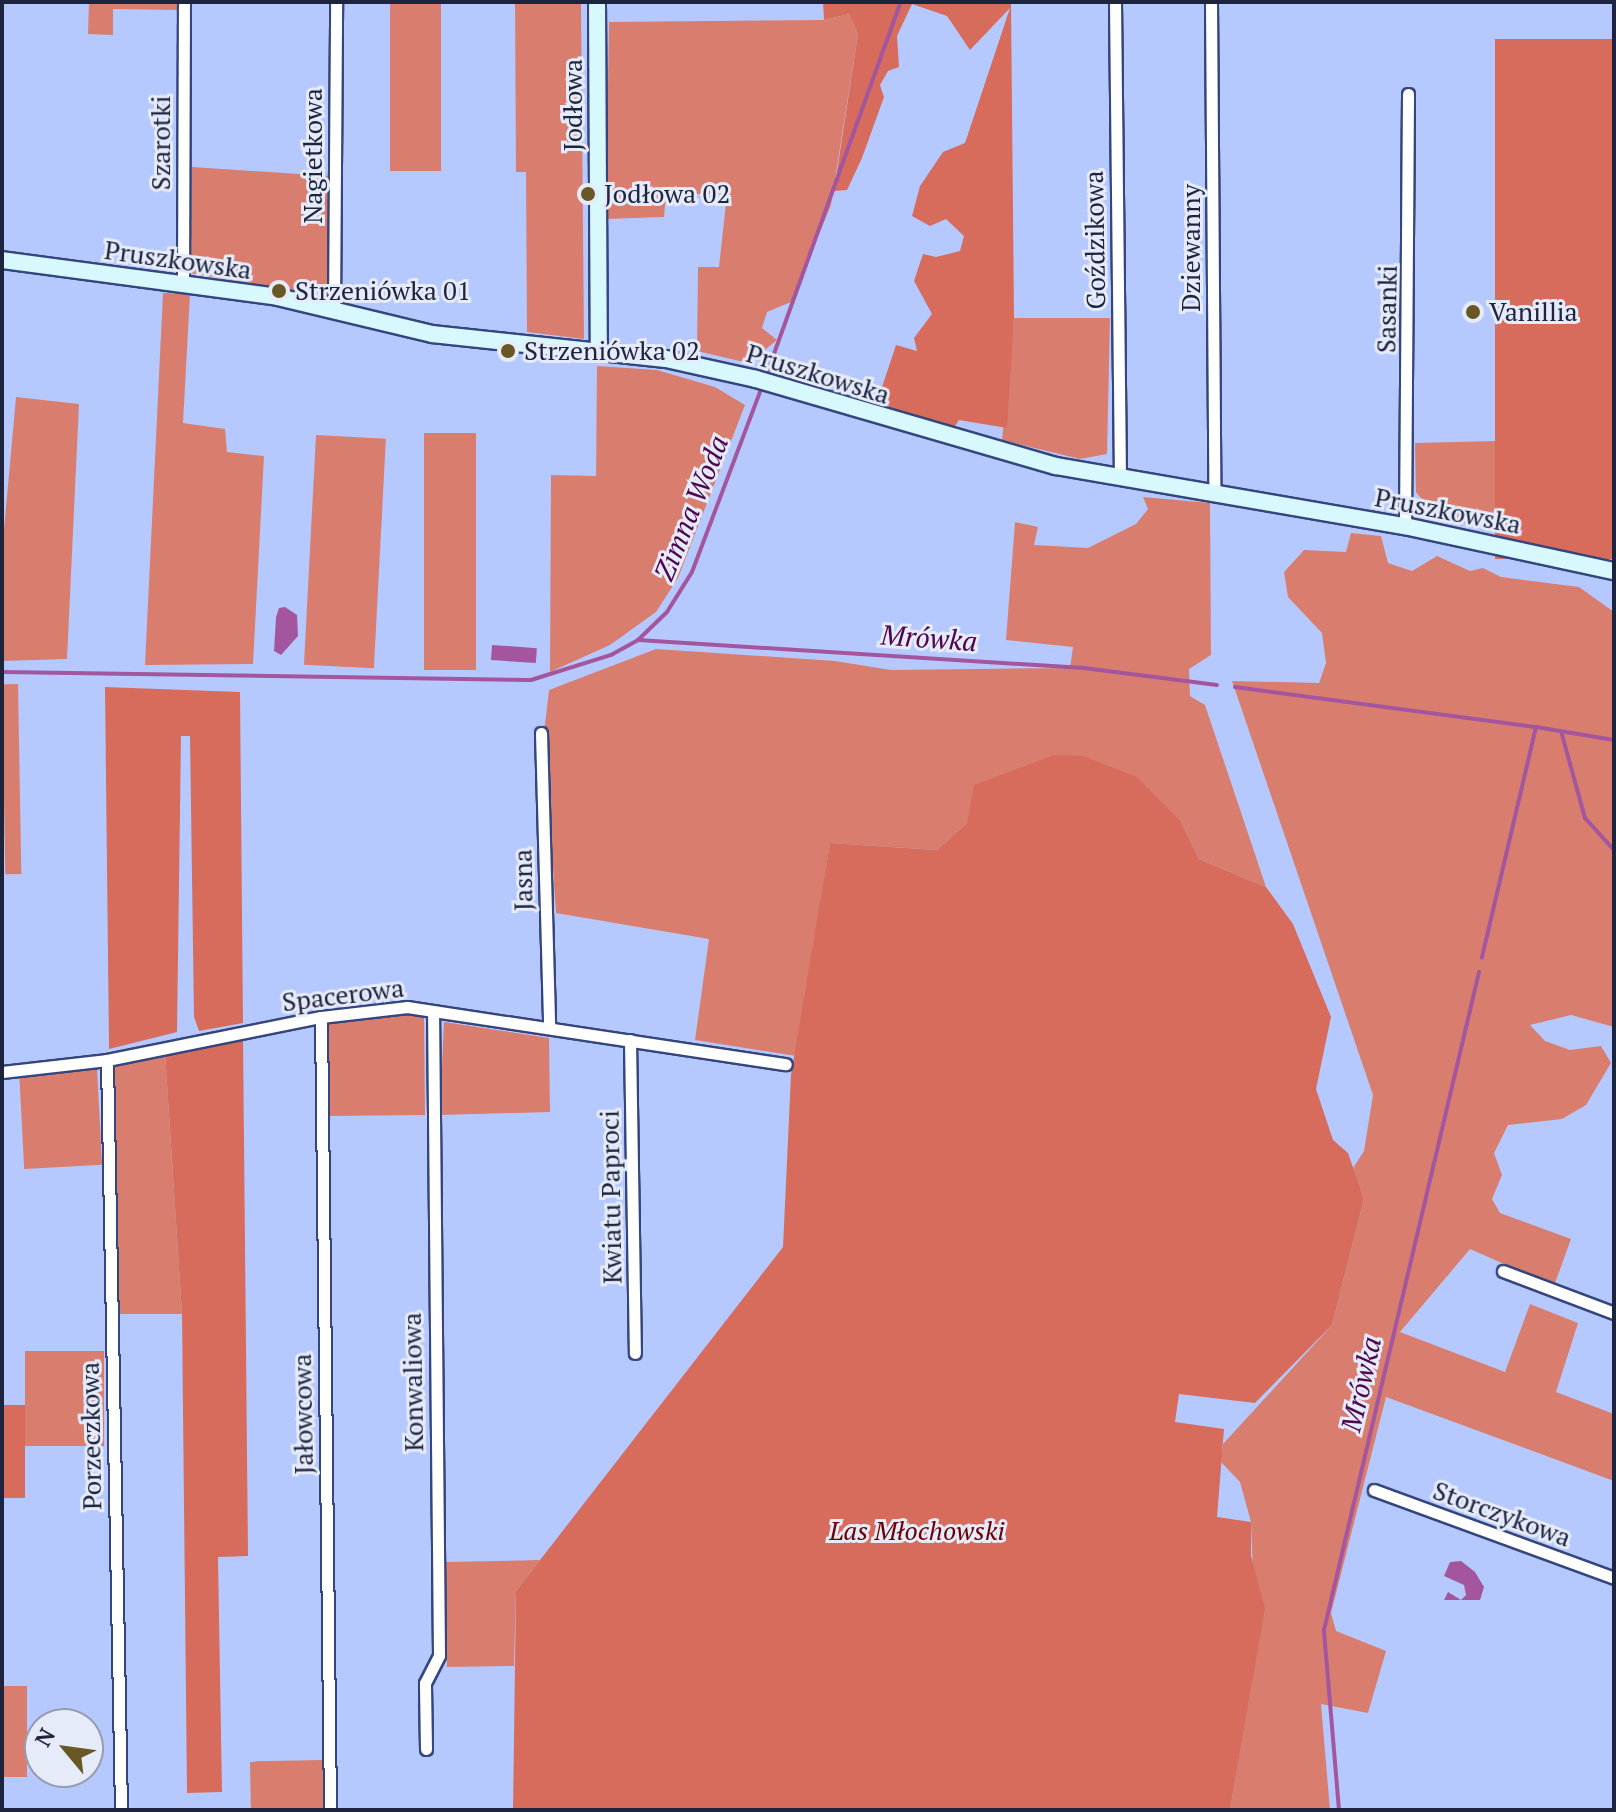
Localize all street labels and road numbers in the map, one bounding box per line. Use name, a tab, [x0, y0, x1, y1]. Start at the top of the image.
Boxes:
street label: Jodłowa	[557, 59, 589, 151]
street label: Nagietkowa	[297, 88, 329, 224]
street label: Szarotki	[145, 96, 177, 190]
street label: Goździkowa	[1078, 170, 1112, 310]
street label: Dziewanny	[1175, 184, 1207, 312]
street label: Pruszkowska	[102, 234, 254, 286]
street label: Sasanki	[1371, 265, 1403, 353]
street label: Pruszkowska	[743, 337, 893, 411]
street label: Pruszkowska	[1372, 482, 1524, 540]
street label: Jasna	[507, 849, 539, 911]
street label: Spacerowa	[280, 972, 406, 1018]
street label: Kwiatu Paproci	[594, 1110, 628, 1284]
street label: Konwaliowa	[396, 1312, 430, 1452]
street label: Jałowcowa	[286, 1353, 320, 1475]
street label: Porzeczkowa	[74, 1362, 108, 1510]
street label: Storczykowa	[1429, 1475, 1575, 1553]

